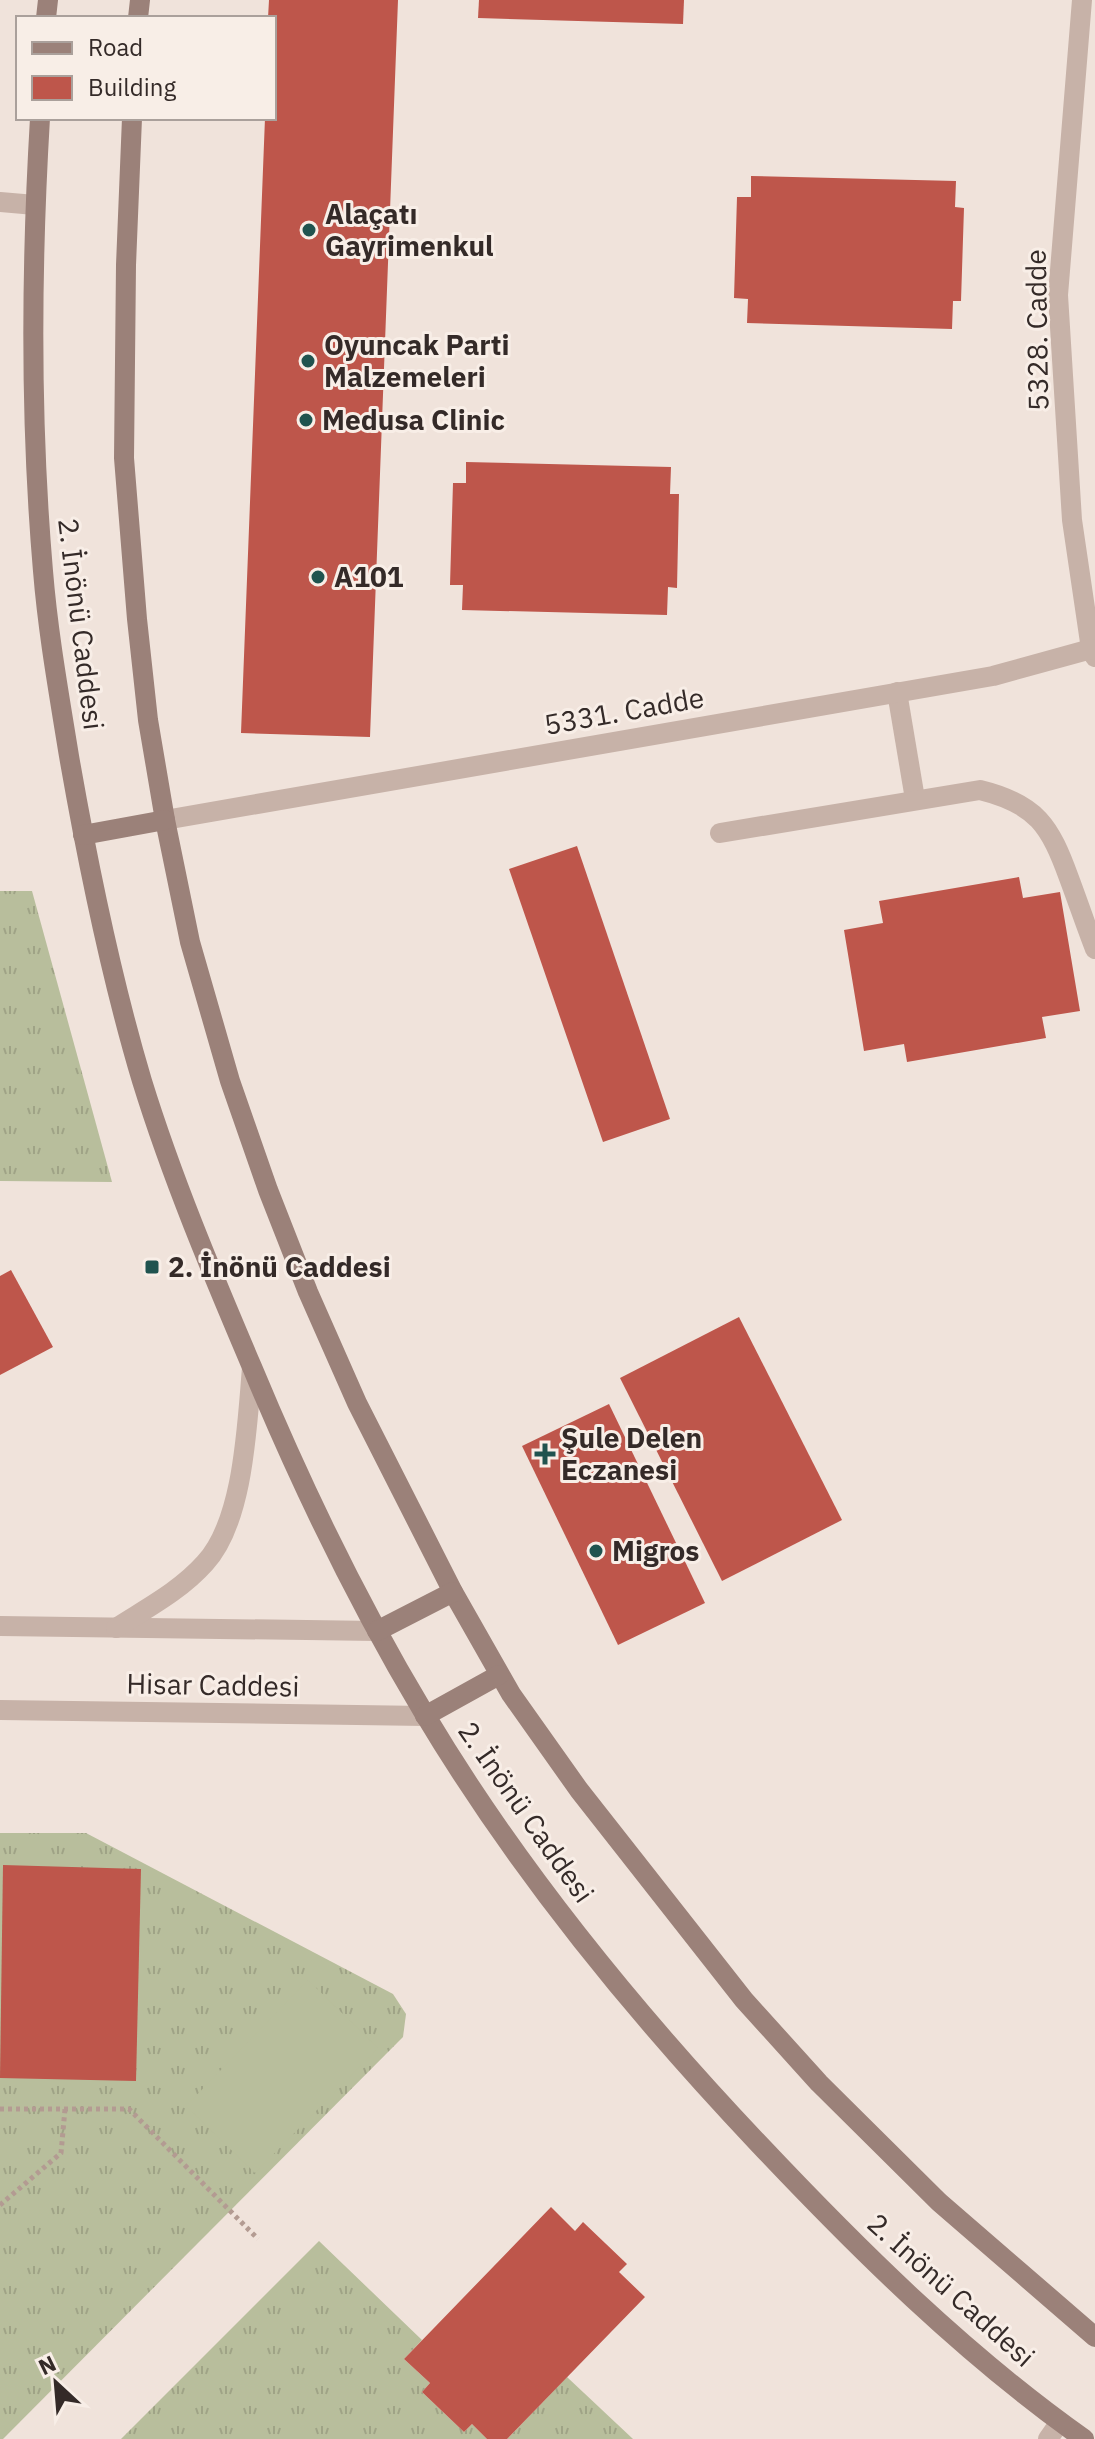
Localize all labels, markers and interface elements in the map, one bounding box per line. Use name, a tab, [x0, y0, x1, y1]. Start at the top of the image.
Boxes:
legend	[16, 16, 276, 120]
text: Road	[88, 31, 143, 63]
text: Building	[88, 71, 176, 103]
place label: Alaçatı Gayrimenkul	[325, 195, 494, 264]
marker: Alaçatı Gayrimenkul	[300, 221, 318, 239]
street label: 5328. Cadde	[1017, 249, 1056, 411]
place label: Oyuncak Parti Malzemeleri	[324, 326, 510, 395]
marker: Oyuncak Parti Malzemeleri	[299, 352, 317, 370]
place label: Medusa Clinic	[322, 401, 505, 438]
marker: Medusa Clinic	[297, 411, 315, 429]
street label: 2. İnönü Caddesi	[50, 516, 113, 732]
place label: A101	[334, 558, 404, 595]
marker: A101	[309, 568, 327, 586]
street label: 5331. Cadde	[541, 678, 707, 743]
place label: 2. İnönü Caddesi	[168, 1248, 391, 1285]
marker: 2. İnönü Caddesi	[143, 1258, 161, 1276]
place label: Şule Delen Eczanesi	[561, 1419, 702, 1488]
marker: Şule Delen Eczanesi	[536, 1445, 554, 1463]
place label: Migros	[612, 1532, 699, 1569]
marker: Migros	[587, 1542, 605, 1560]
street label: Hisar Caddesi	[126, 1664, 300, 1705]
street label: 2. İnönü Caddesi	[450, 1714, 603, 1910]
street label: 2. İnönü Caddesi	[860, 2205, 1043, 2375]
north arrow	[16, 2343, 96, 2423]
text: N	[33, 2348, 61, 2381]

